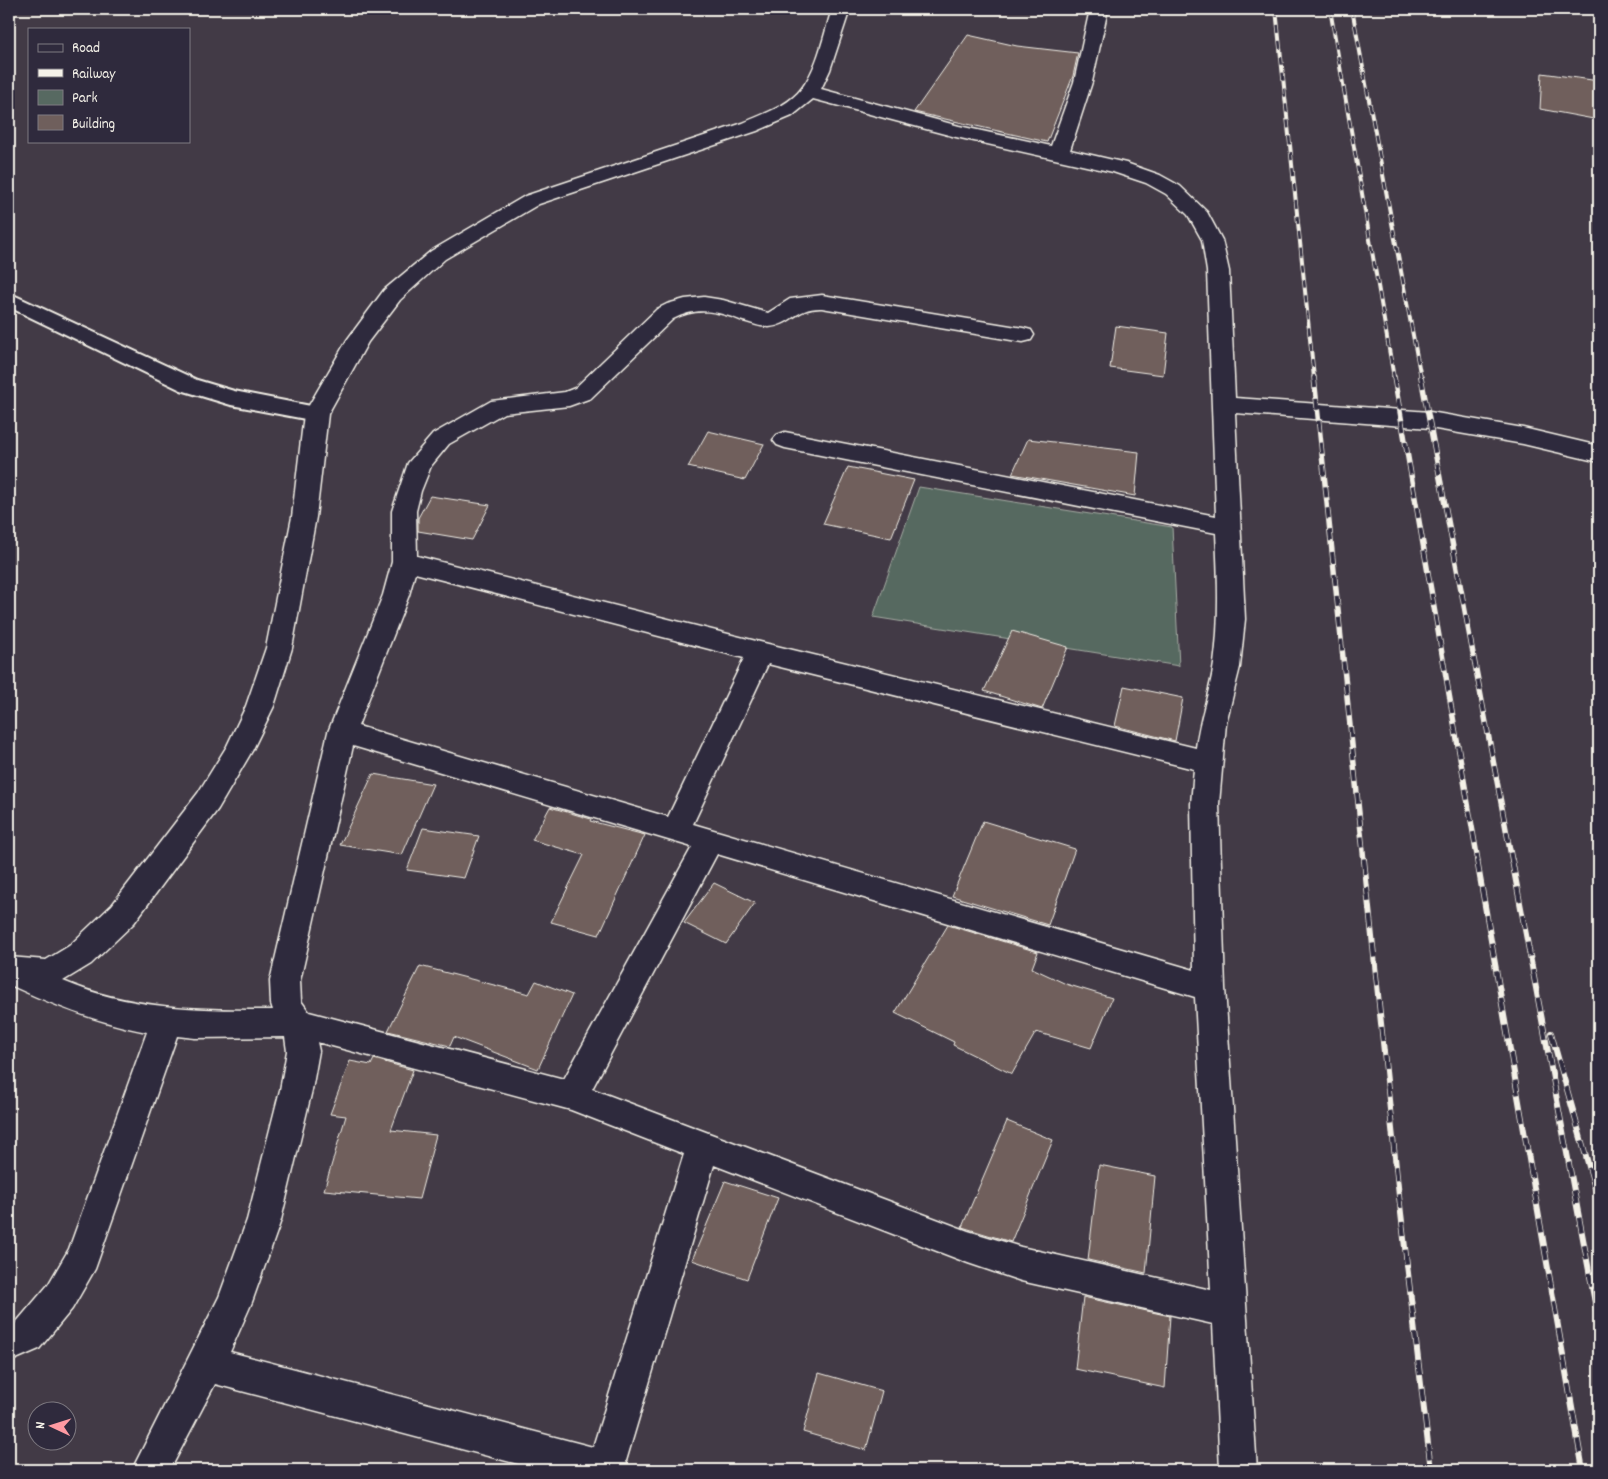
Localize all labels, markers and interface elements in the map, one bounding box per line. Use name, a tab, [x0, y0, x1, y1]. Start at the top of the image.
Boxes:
legend	[28, 28, 190, 142]
text: Road	[72, 38, 100, 60]
text: Railway	[72, 64, 116, 86]
text: Park	[72, 88, 98, 110]
text: Building	[72, 114, 115, 136]
north arrow	[28, 1402, 78, 1452]
text: N	[31, 1421, 51, 1429]

